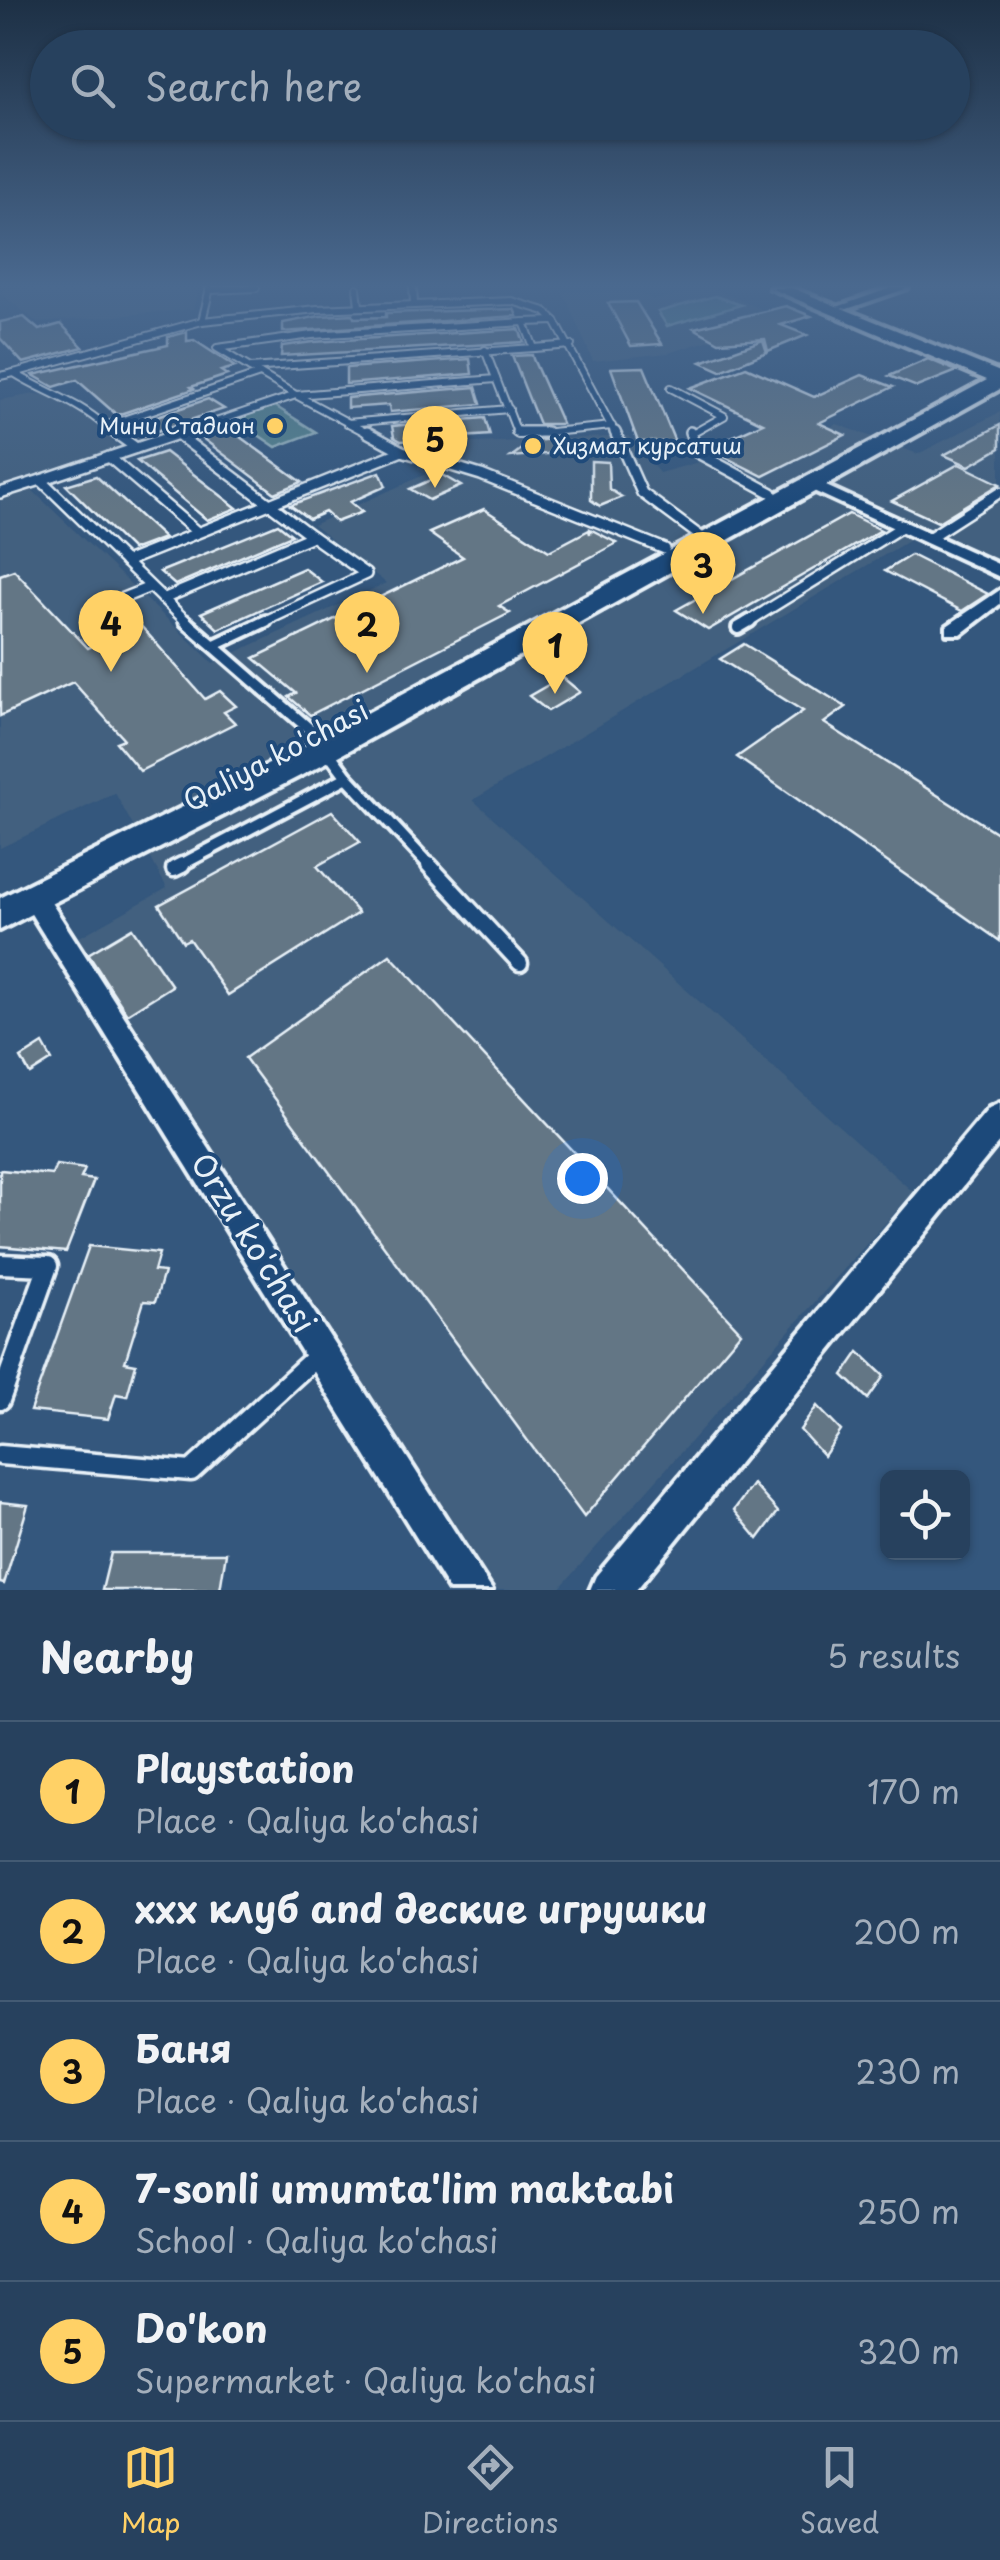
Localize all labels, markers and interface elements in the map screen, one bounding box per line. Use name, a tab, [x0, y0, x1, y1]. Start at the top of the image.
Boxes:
search box	[30, 30, 970, 140]
text: Search here	[145, 57, 362, 114]
icon: search	[65, 58, 120, 113]
pin: 5	[402, 406, 468, 488]
place label: Мини Стадион	[99, 408, 255, 441]
marker: Мини Стадион	[264, 415, 286, 437]
place label: Хизмат курсатиш	[553, 428, 742, 461]
marker: Хизмат курсатиш	[522, 435, 544, 457]
pin: 3	[670, 532, 736, 614]
pin: 4	[78, 590, 144, 672]
pin: 2	[334, 590, 400, 673]
pin: 1	[522, 612, 588, 694]
street label: Qaliya ko'chasi	[175, 688, 376, 822]
street label: Orzu ko'chasi	[180, 1142, 329, 1342]
your location	[557, 1153, 608, 1204]
map controls	[880, 1470, 970, 1560]
button: locate	[880, 1470, 970, 1560]
text: Nearby	[40, 1624, 194, 1687]
text: 5 results	[827, 1631, 960, 1679]
text: Playstation	[135, 1739, 355, 1796]
text: 1	[65, 1767, 80, 1815]
text: 170 m	[867, 1767, 960, 1815]
text: Place · Qaliya ko'chasi	[135, 1796, 479, 1844]
text: ххх клуб and деские игрушки	[135, 1879, 708, 1936]
text: 2	[61, 1907, 84, 1955]
text: 200 m	[853, 1907, 960, 1955]
text: Place · Qaliya ko'chasi	[135, 1936, 479, 1984]
text: Баня	[135, 2019, 232, 2076]
text: 3	[62, 2047, 83, 2095]
text: 230 m	[855, 2047, 960, 2095]
text: Place · Qaliya ko'chasi	[135, 2076, 479, 2124]
text: 7-sonli umumta'lim maktabi	[135, 2159, 674, 2216]
text: 4	[62, 2187, 83, 2235]
text: 250 m	[857, 2187, 960, 2235]
text: School · Qaliya ko'chasi	[135, 2216, 498, 2264]
text: Do'kon	[135, 2299, 268, 2356]
text: 5	[62, 2327, 83, 2375]
text: 320 m	[857, 2327, 960, 2375]
text: Supermarket · Qaliya ko'chasi	[135, 2356, 596, 2404]
tab: Map	[121, 2440, 181, 2543]
tab: Directions	[422, 2440, 558, 2543]
tab: Saved	[800, 2440, 879, 2543]

